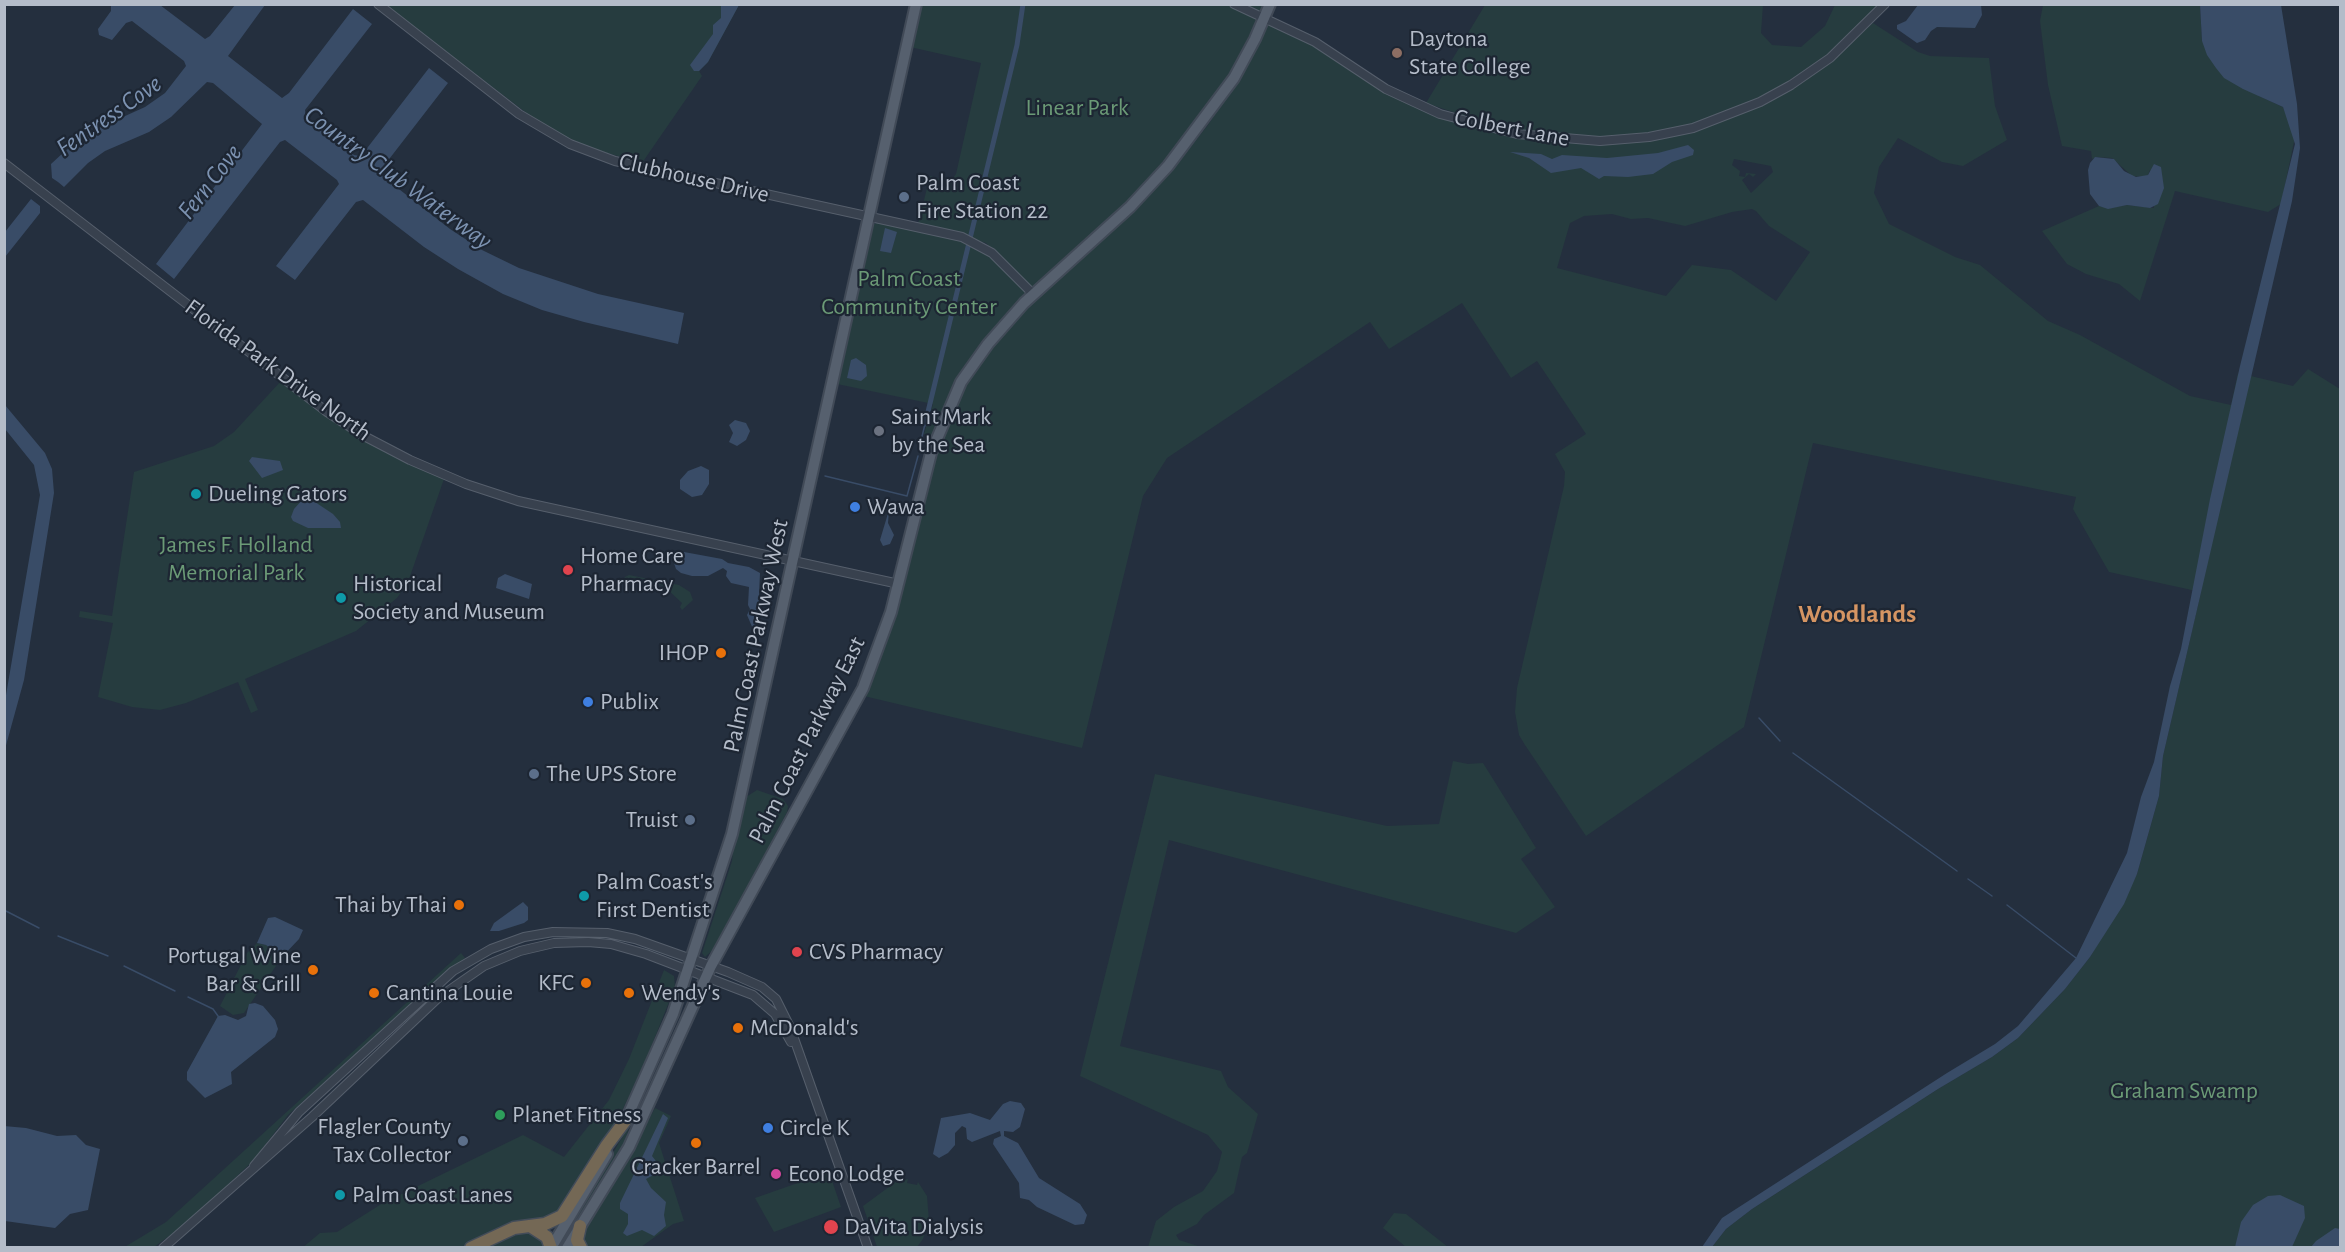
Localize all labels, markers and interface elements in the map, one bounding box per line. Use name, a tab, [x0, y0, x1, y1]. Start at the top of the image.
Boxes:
place label: Daytona State College	[1409, 25, 1531, 81]
marker: Daytona State College	[1390, 46, 1404, 60]
water label: Fentress Cove	[50, 68, 168, 164]
park label: Linear Park	[1025, 94, 1129, 122]
water label: Country Club Waterway	[298, 99, 498, 257]
street label: Colbert Lane	[1452, 103, 1572, 153]
water label: Fern Cove	[171, 138, 249, 226]
street label: Clubhouse Drive	[616, 147, 772, 209]
place label: Palm Coast Fire Station 22	[916, 169, 1048, 225]
marker: Palm Coast Fire Station 22	[897, 190, 911, 204]
park label: Palm Coast Community Center	[821, 265, 997, 321]
street label: Florida Park Drive North	[179, 293, 377, 447]
place label: Saint Mark by the Sea	[891, 403, 991, 459]
marker: Saint Mark by the Sea	[872, 424, 886, 438]
place label: Dueling Gators	[208, 480, 347, 508]
marker: Dueling Gators	[189, 487, 203, 501]
place label: Wawa	[867, 493, 925, 521]
marker: Wawa	[848, 500, 862, 514]
street label: Palm Coast Parkway West	[717, 517, 795, 755]
park label: James F. Holland Memorial Park	[159, 531, 313, 587]
place label: Home Care Pharmacy	[580, 542, 684, 598]
marker: Home Care Pharmacy	[561, 563, 575, 577]
place label: Historical Society and Museum	[353, 570, 545, 626]
marker: Historical Society and Museum	[334, 591, 348, 605]
district label: Woodlands	[1798, 598, 1916, 630]
street label: Palm Coast Parkway East	[742, 632, 872, 848]
place label: IHOP	[659, 639, 709, 667]
marker: IHOP	[714, 646, 728, 660]
place label: Publix	[600, 688, 659, 716]
marker: Publix	[581, 695, 595, 709]
place label: The UPS Store	[546, 760, 677, 788]
marker: The UPS Store	[527, 767, 541, 781]
place label: Truist	[625, 806, 678, 834]
marker: Truist	[683, 813, 697, 827]
place label: Palm Coast's First Dentist	[596, 868, 713, 924]
marker: Palm Coast's First Dentist	[577, 889, 591, 903]
place label: Thai by Thai	[335, 891, 447, 919]
marker: Thai by Thai	[452, 898, 466, 912]
place label: CVS Pharmacy	[809, 938, 943, 966]
place label: Portugal Wine Bar & Grill	[167, 942, 301, 998]
marker: CVS Pharmacy	[790, 945, 804, 959]
marker: Portugal Wine Bar & Grill	[306, 963, 320, 977]
place label: KFC	[538, 969, 574, 997]
marker: KFC	[579, 976, 593, 990]
place label: Cantina Louie	[386, 979, 513, 1007]
place label: Wendy's	[641, 979, 720, 1007]
marker: Cantina Louie	[367, 986, 381, 1000]
marker: Wendy's	[622, 986, 636, 1000]
place label: McDonald's	[750, 1014, 859, 1042]
marker: McDonald's	[731, 1021, 745, 1035]
park label: Graham Swamp	[2110, 1077, 2258, 1105]
place label: Planet Fitness	[512, 1101, 641, 1129]
marker: Planet Fitness	[493, 1108, 507, 1122]
place label: Flagler County Tax Collector	[317, 1113, 451, 1169]
place label: Circle K	[780, 1114, 849, 1142]
marker: Circle K	[761, 1121, 775, 1135]
marker: Flagler County Tax Collector	[456, 1134, 470, 1148]
marker: Cracker Barrel	[689, 1136, 703, 1150]
place label: Cracker Barrel	[631, 1153, 761, 1181]
place label: Econo Lodge	[788, 1160, 904, 1188]
marker: Econo Lodge	[769, 1167, 783, 1181]
place label: Palm Coast Lanes	[352, 1181, 513, 1209]
marker: Palm Coast Lanes	[333, 1188, 347, 1202]
place label: DaVita Dialysis	[844, 1213, 984, 1241]
marker: DaVita Dialysis	[822, 1218, 840, 1236]

